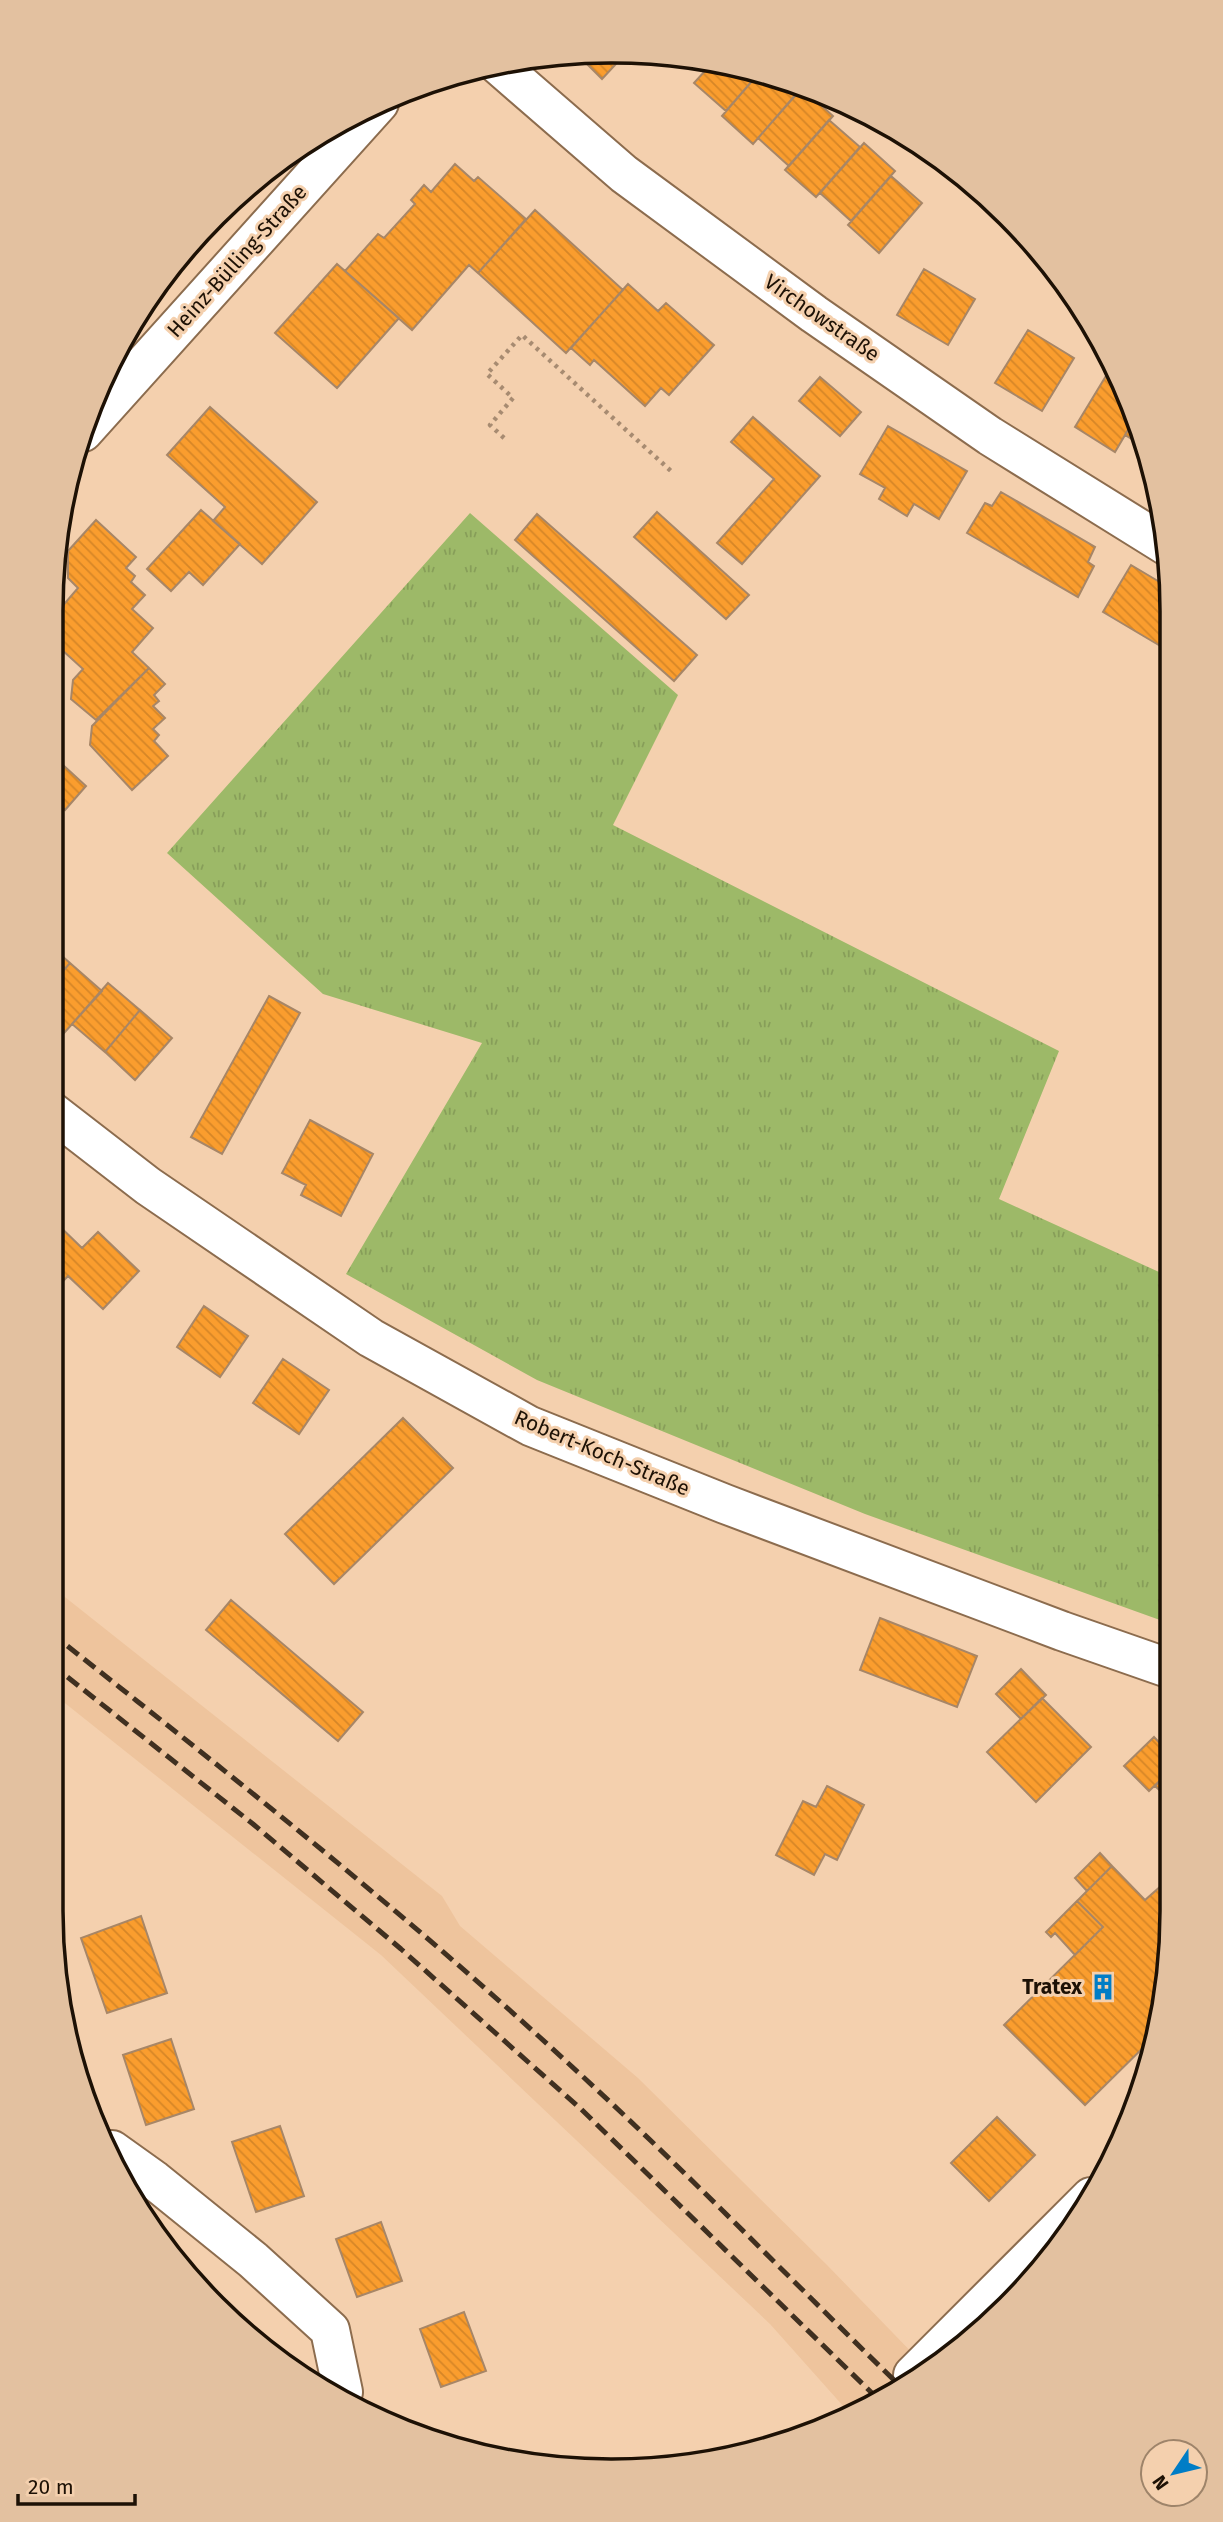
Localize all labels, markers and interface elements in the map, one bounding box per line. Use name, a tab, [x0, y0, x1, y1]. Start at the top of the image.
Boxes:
street label: Heinz-Bülling-Straße	[162, 179, 312, 343]
street label: Virchowstraße	[759, 269, 885, 367]
street label: Robert-Koch-Straße	[510, 1404, 694, 1502]
building icon: Tratex	[1088, 1972, 1118, 2002]
place label: Tratex	[1022, 1974, 1082, 2000]
north arrow	[1139, 2438, 1209, 2508]
scale bar	[18, 2462, 135, 2506]
text: N	[1147, 2471, 1174, 2494]
text: 20 m	[28, 2474, 74, 2500]

